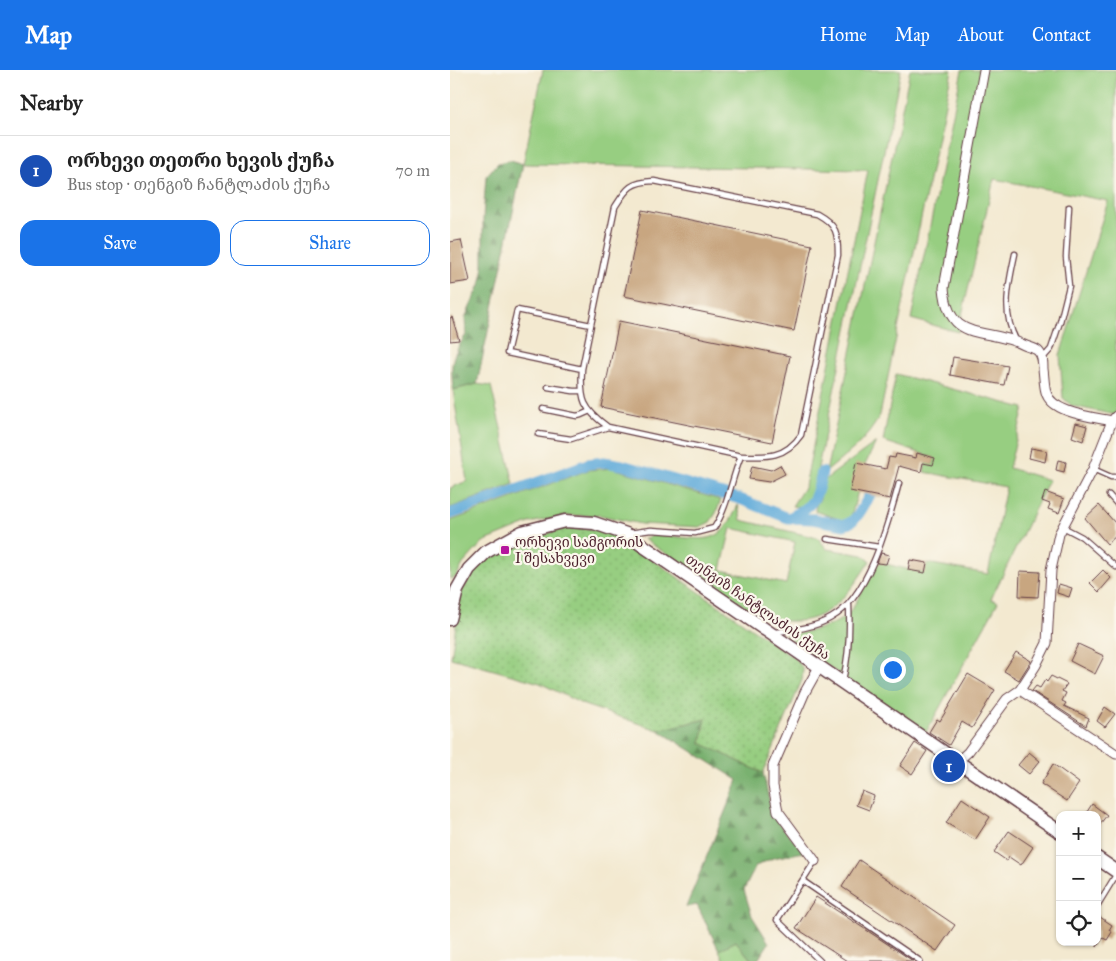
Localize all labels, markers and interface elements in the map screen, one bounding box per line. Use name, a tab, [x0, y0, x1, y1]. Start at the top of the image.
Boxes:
text: Map	[25, 20, 72, 50]
text: Home	[820, 24, 867, 46]
text: Map	[895, 24, 930, 46]
text: About	[958, 24, 1004, 46]
text: Contact	[1032, 24, 1091, 46]
text: Nearby	[20, 90, 83, 116]
text: ორხევი თეთრი ხევის ქუჩა	[67, 149, 335, 172]
text: 1	[33, 161, 39, 180]
text: 70 m	[395, 161, 430, 180]
text: Bus stop · თენგიზ ჩანტლაძის ქუჩა	[67, 175, 330, 194]
button: Save	[20, 220, 220, 266]
button: Share	[230, 220, 430, 266]
place label: ორხევი სამგორის I შესახვევი	[515, 534, 643, 567]
marker: ორხევი სამგორის I შესახვევი	[499, 544, 511, 556]
street label: თენგიზ ჩანტლაძის ქუჩა	[683, 551, 833, 663]
your location	[880, 657, 906, 683]
pin: 1	[933, 747, 965, 785]
map controls	[1056, 811, 1101, 946]
button: +	[1056, 811, 1101, 856]
button: −	[1056, 856, 1101, 901]
button: locate	[1056, 901, 1101, 946]

